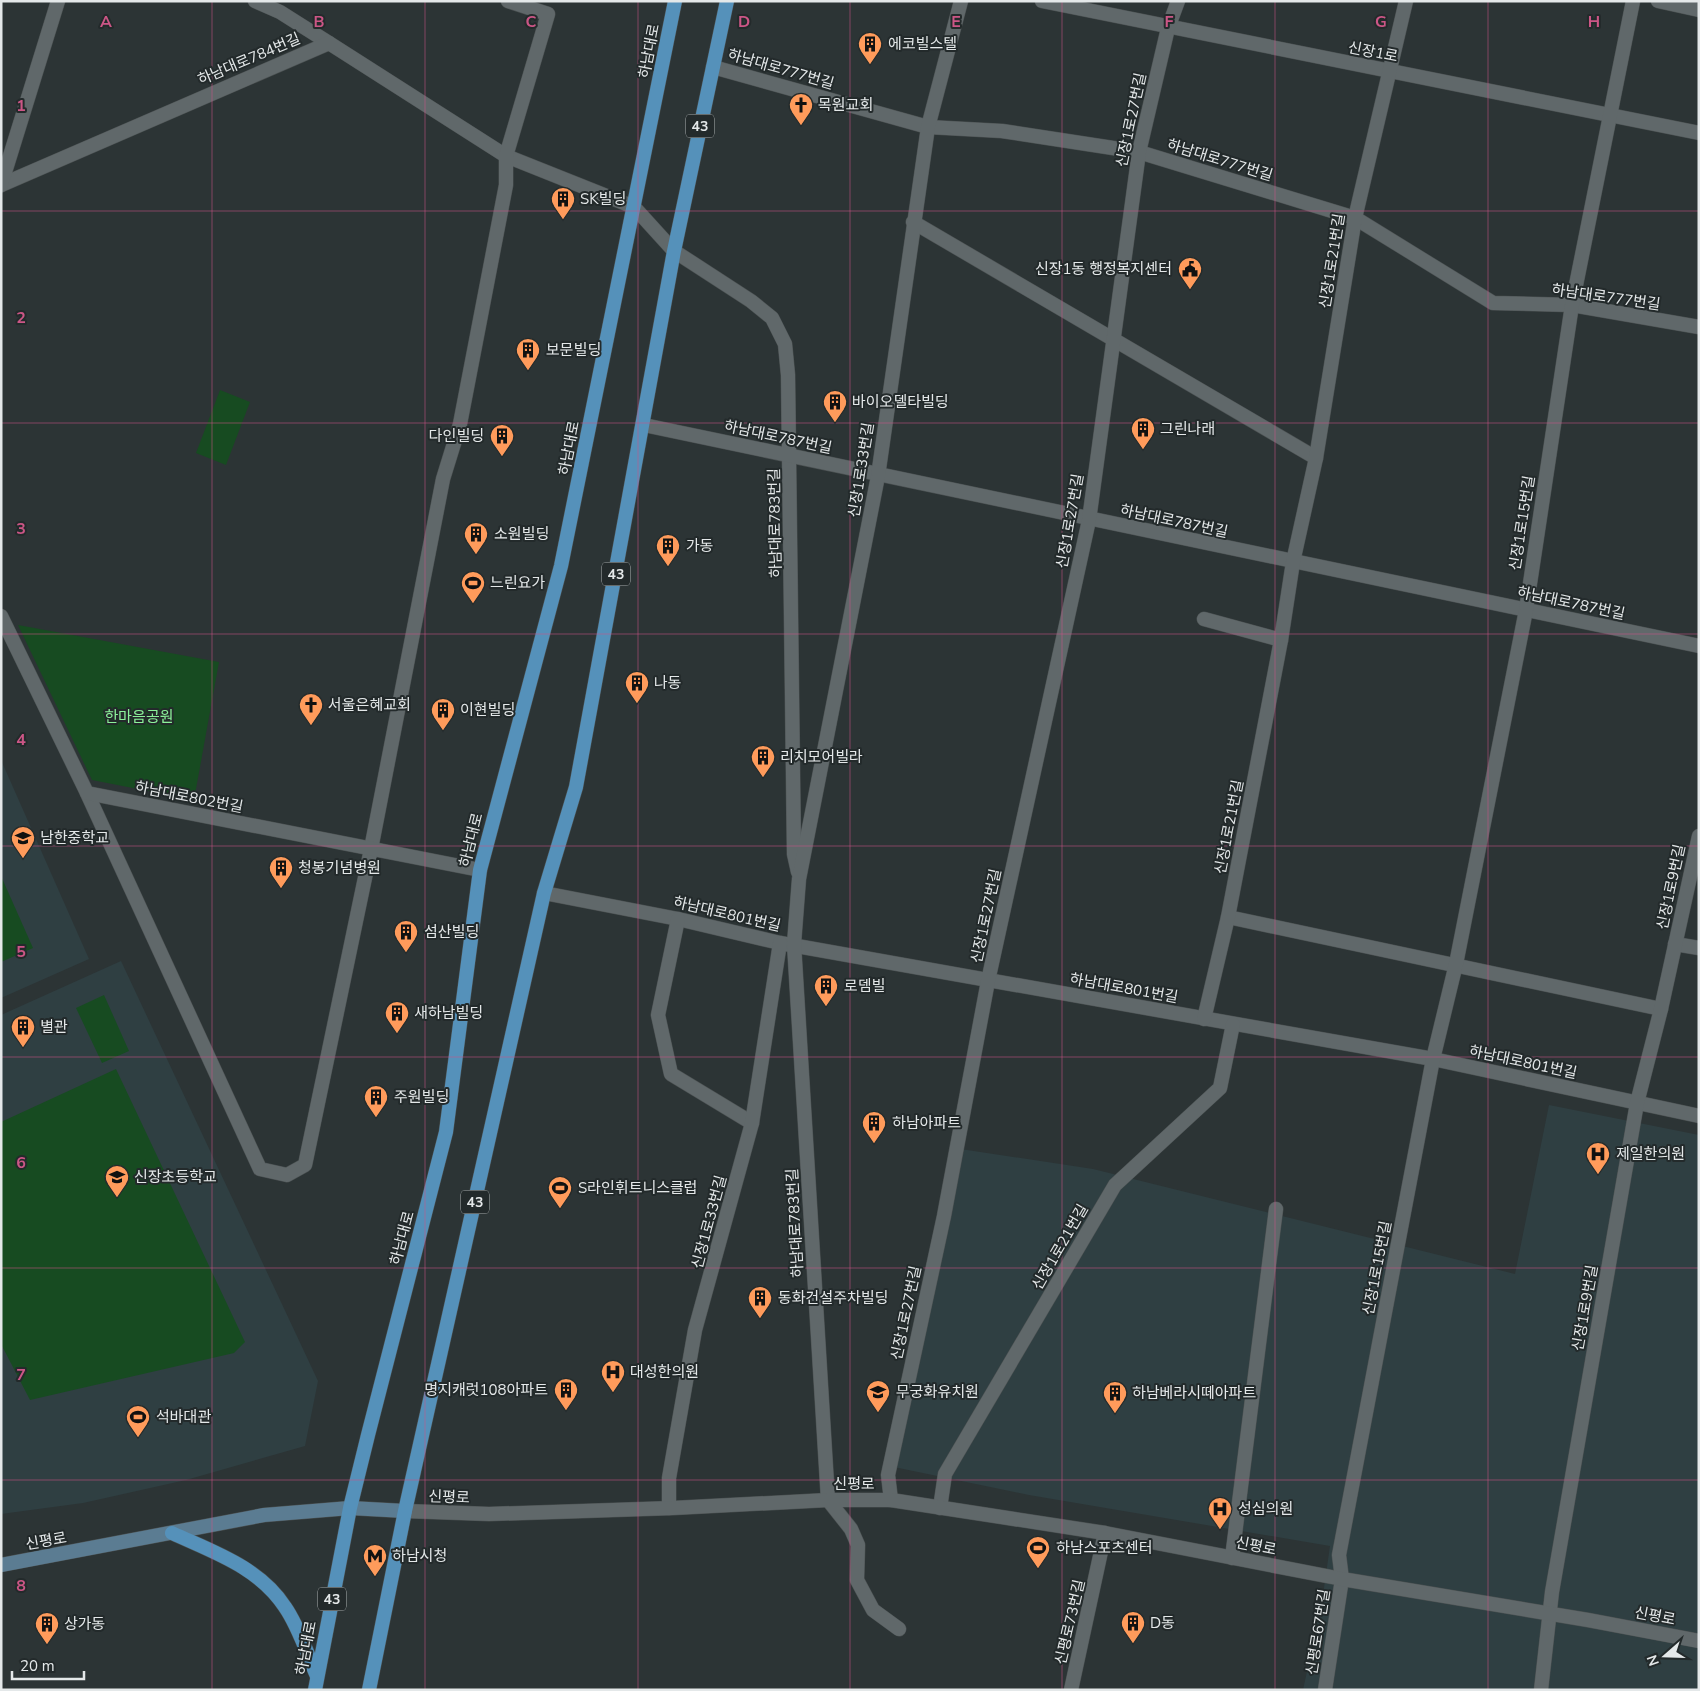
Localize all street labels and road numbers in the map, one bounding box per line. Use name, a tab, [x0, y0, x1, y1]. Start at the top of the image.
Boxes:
street label: 하남대로	[634, 22, 664, 80]
street label: 하남대로784번길	[195, 28, 303, 90]
street label: 신장1로	[1346, 37, 1400, 67]
street label: 하남대로777번길	[725, 44, 837, 94]
street label: 신장1로27번길	[1111, 71, 1151, 169]
road number: 43	[686, 114, 714, 138]
street label: 하남대로777번길	[1165, 134, 1275, 186]
street label: 신장1로21번길	[1315, 212, 1349, 310]
street label: 하남대로777번길	[1550, 279, 1662, 315]
street label: 하남대로787번길	[722, 416, 834, 458]
street label: 하남대로	[554, 419, 584, 477]
street label: 신장1로33번길	[844, 421, 878, 519]
street label: 하남대로783번길	[764, 468, 786, 578]
street label: 신장1로27번길	[1052, 472, 1088, 570]
street label: 신장1로15번길	[1505, 474, 1539, 572]
street label: 하남대로787번길	[1118, 500, 1230, 542]
road number: 43	[602, 562, 630, 586]
street label: 하남대로787번길	[1515, 582, 1627, 624]
street label: 하남대로802번길	[133, 777, 245, 817]
street label: 신장1로21번길	[1210, 778, 1248, 876]
street label: 하남대로	[455, 811, 487, 869]
street label: 신장1로9번길	[1652, 842, 1690, 932]
street label: 신장1로27번길	[966, 867, 1006, 965]
street label: 하남대로801번길	[671, 892, 783, 936]
street label: 하남대로801번길	[1068, 969, 1180, 1007]
street label: 하남대로801번길	[1467, 1041, 1579, 1083]
street label: 하남대로783번길	[782, 1168, 808, 1278]
street label: 신장1로33번길	[687, 1173, 731, 1271]
road number: 43	[461, 1190, 489, 1214]
street label: 신장1로21번길	[1027, 1200, 1093, 1294]
street label: 하남대로	[385, 1209, 419, 1267]
street label: 신장1로15번길	[1358, 1219, 1396, 1317]
street label: 신장1로9번길	[1568, 1263, 1602, 1353]
street label: 신장1로27번길	[886, 1264, 926, 1362]
street label: 신평로	[833, 1474, 875, 1494]
street label: 신평로	[428, 1486, 470, 1508]
street label: 신평로	[24, 1528, 68, 1554]
street label: 신평로	[1234, 1532, 1278, 1560]
street label: 신평로73번길	[1050, 1577, 1090, 1667]
street label: 신평로67번길	[1301, 1587, 1335, 1677]
road number: 43	[318, 1588, 346, 1610]
street label: 신평로	[1633, 1602, 1677, 1630]
street label: 하남대로	[291, 1619, 321, 1677]

